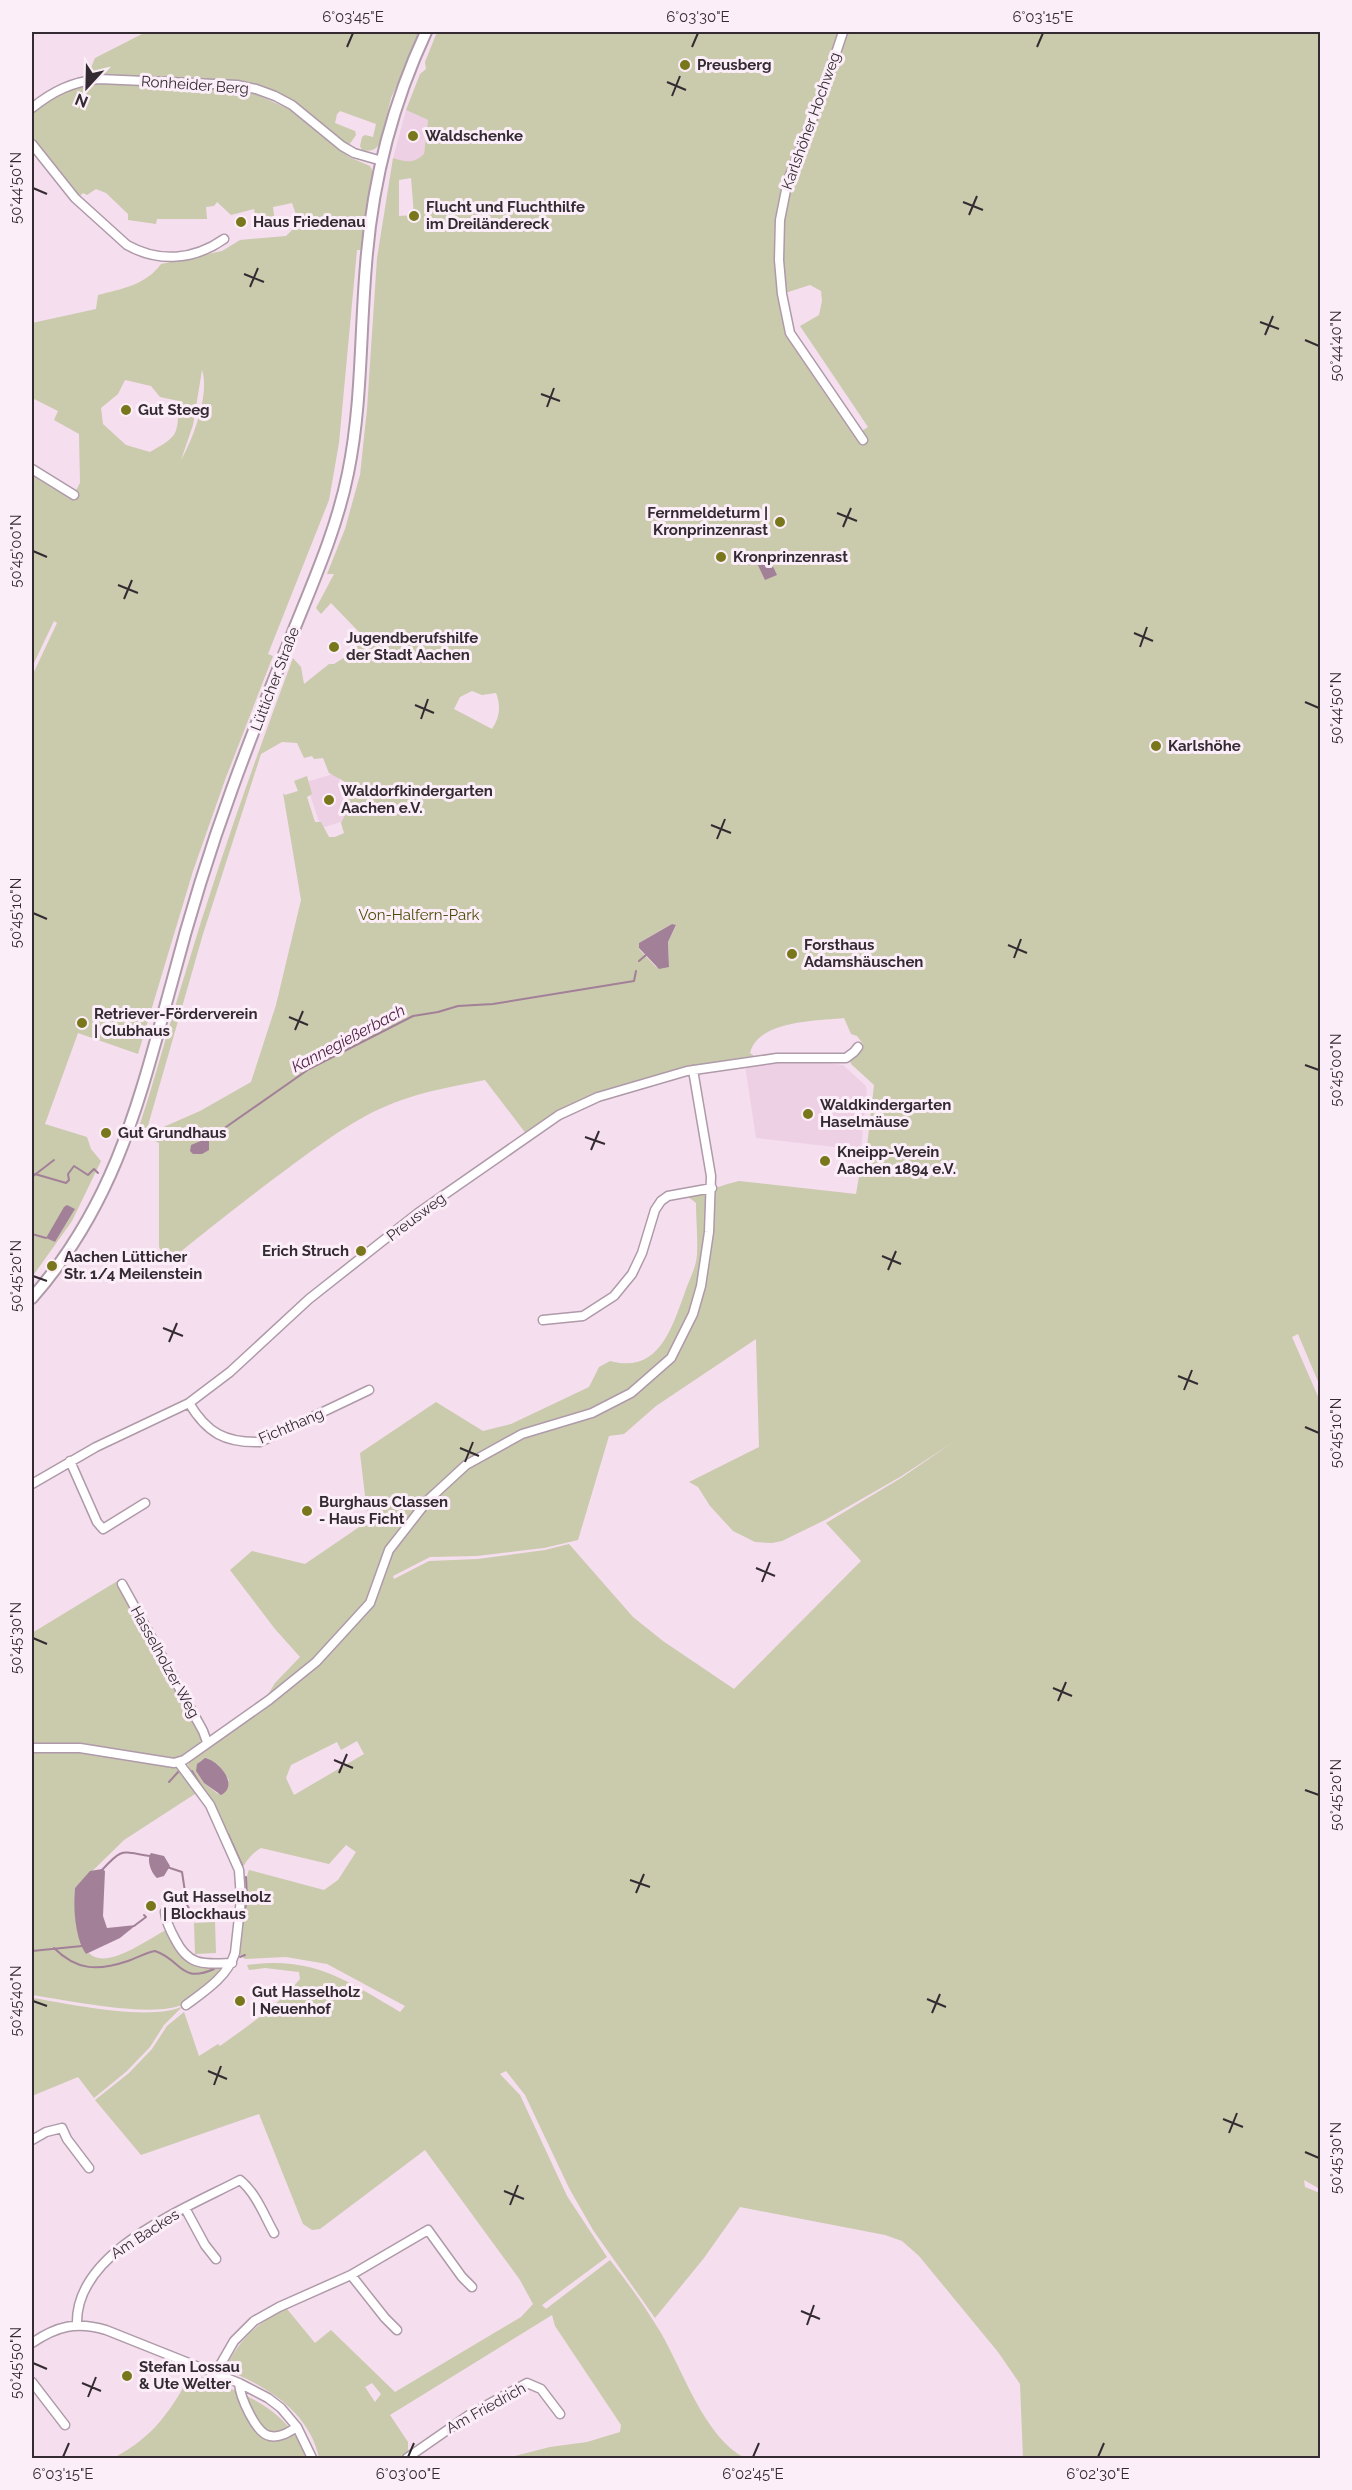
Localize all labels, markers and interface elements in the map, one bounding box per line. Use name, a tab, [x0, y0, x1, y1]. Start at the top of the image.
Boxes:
text: 6°03'45"E	[322, 8, 384, 26]
text: 6°03'30"E	[666, 8, 730, 26]
text: 6°03'15"E	[1013, 8, 1073, 26]
street label: Karlshöher Hochweg	[778, 50, 844, 192]
place label: Preusberg	[697, 56, 771, 74]
north arrow	[57, 57, 117, 117]
marker: Preusberg	[678, 58, 692, 72]
street label: Ronheider Berg	[140, 72, 250, 98]
text: N	[72, 89, 91, 112]
place label: Waldschenke	[425, 127, 523, 145]
marker: Waldschenke	[406, 129, 420, 143]
text: 50°44'50"N	[7, 152, 25, 224]
place label: Flucht und Fluchthilfe im Dreiländereck	[426, 198, 585, 233]
marker: Flucht und Fluchthilfe im Dreiländereck	[407, 209, 421, 223]
place label: Haus Friedenau	[253, 213, 365, 231]
marker: Haus Friedenau	[234, 215, 248, 229]
text: 50°44'40"N	[1327, 310, 1345, 382]
place label: Gut Steeg	[138, 401, 210, 419]
marker: Gut Steeg	[119, 403, 133, 417]
place label: Fernmeldeturm | Kronprinzenrast	[647, 504, 768, 539]
text: 50°45'00"N	[7, 514, 25, 588]
marker: Fernmeldeturm | Kronprinzenrast	[773, 515, 787, 529]
place label: Kronprinzenrast	[733, 548, 848, 566]
marker: Kronprinzenrast	[714, 550, 728, 564]
street label: Lütticher Straße	[247, 624, 303, 734]
place label: Jugendberufshilfe der Stadt Aachen	[346, 629, 478, 664]
marker: Jugendberufshilfe der Stadt Aachen	[327, 640, 341, 654]
text: 50°44'50"N	[1327, 672, 1345, 744]
place label: Karlshöhe	[1168, 737, 1241, 755]
marker: Karlshöhe	[1149, 739, 1163, 753]
place label: Waldorfkindergarten Aachen e.V.	[341, 782, 493, 817]
marker: Waldorfkindergarten Aachen e.V.	[322, 793, 336, 807]
text: 50°45'10"N	[7, 878, 25, 948]
park label: Von-Halfern-Park	[359, 906, 480, 924]
place label: Forsthaus Adamshäuschen	[804, 936, 923, 971]
marker: Forsthaus Adamshäuschen	[785, 947, 799, 961]
water label: Kannegießerbach	[288, 1001, 408, 1076]
place label: Retriever-Förderverein | Clubhaus	[94, 1005, 258, 1040]
marker: Retriever-Förderverein | Clubhaus	[75, 1016, 89, 1030]
text: 50°45'00"N	[1327, 1033, 1345, 1107]
place label: Waldkindergarten Haselmäuse	[820, 1096, 951, 1131]
marker: Waldkindergarten Haselmäuse	[801, 1107, 815, 1121]
place label: Gut Grundhaus	[118, 1124, 227, 1142]
marker: Gut Grundhaus	[99, 1126, 113, 1140]
place label: Kneipp-Verein Aachen 1894 e.V.	[837, 1143, 956, 1178]
marker: Kneipp-Verein Aachen 1894 e.V.	[818, 1154, 832, 1168]
street label: Preusweg	[383, 1189, 449, 1245]
text: 50°45'20"N	[7, 1240, 25, 1312]
place label: Erich Struch	[262, 1242, 349, 1260]
marker: Erich Struch	[354, 1244, 368, 1258]
place label: Aachen Lütticher Str. 1/4 Meilenstein	[64, 1248, 202, 1283]
marker: Aachen Lütticher Str. 1/4 Meilenstein	[45, 1259, 59, 1273]
text: 50°45'10"N	[1327, 1398, 1345, 1468]
street label: Fichthang	[256, 1404, 326, 1448]
place label: Burghaus Classen - Haus Ficht	[319, 1493, 448, 1528]
marker: Burghaus Classen - Haus Ficht	[300, 1504, 314, 1518]
text: 50°45'30"N	[7, 1602, 25, 1674]
street label: Hasselholzer Weg	[127, 1603, 203, 1721]
text: 50°45'20"N	[1327, 1759, 1345, 1831]
place label: Gut Hasselholz | Blockhaus	[163, 1888, 271, 1923]
marker: Gut Hasselholz | Blockhaus	[144, 1899, 158, 1913]
text: 50°45'40"N	[7, 1965, 25, 2037]
place label: Gut Hasselholz | Neuenhof	[252, 1983, 360, 2018]
marker: Gut Hasselholz | Neuenhof	[233, 1994, 247, 2008]
text: 50°45'30"N	[1327, 2122, 1345, 2194]
street label: Am Backes	[107, 2205, 183, 2263]
text: 50°45'50"N	[7, 2327, 25, 2399]
place label: Stefan Lossau & Ute Welter	[139, 2358, 240, 2393]
marker: Stefan Lossau & Ute Welter	[120, 2369, 134, 2383]
street label: Am Friedrich	[443, 2379, 529, 2437]
text: 6°03'15"E	[33, 2465, 93, 2483]
text: 6°03'00"E	[376, 2465, 440, 2483]
text: 6°02'45"E	[722, 2465, 784, 2483]
text: 6°02'30"E	[1066, 2465, 1130, 2483]

